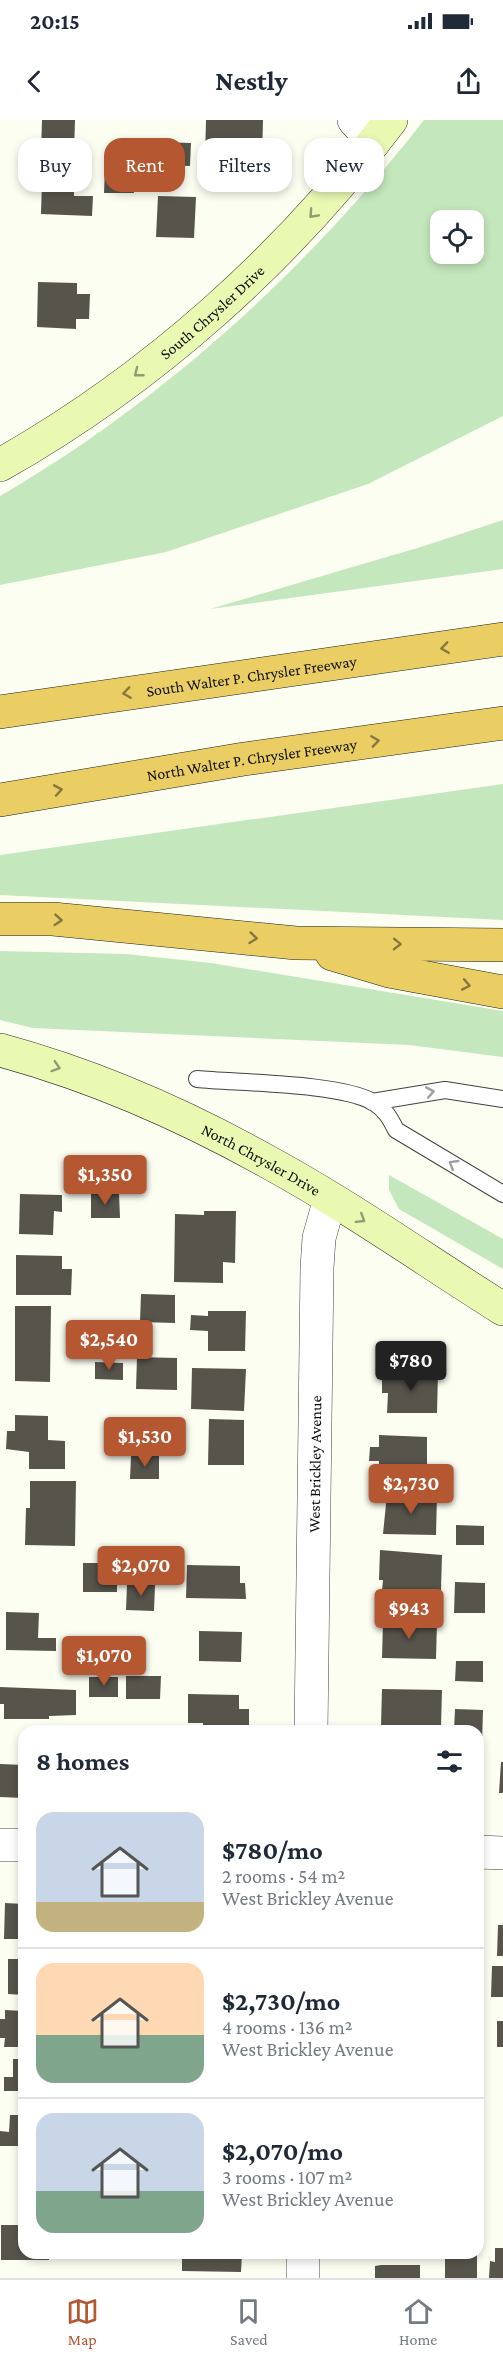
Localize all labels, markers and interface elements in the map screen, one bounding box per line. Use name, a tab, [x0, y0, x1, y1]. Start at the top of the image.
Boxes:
text: 20:15	[30, 9, 80, 34]
icon: back	[18, 65, 51, 98]
icon: share	[452, 65, 485, 98]
text: Nestly	[215, 66, 288, 96]
chip: Buy	[18, 138, 92, 192]
chip: Rent	[104, 138, 185, 192]
chip: Filters	[197, 138, 292, 192]
chip: New	[304, 138, 384, 192]
one-way arrow	[309, 207, 320, 217]
map controls	[430, 210, 484, 264]
button: locate	[430, 210, 484, 264]
street label: South Chrysler Drive	[157, 262, 268, 363]
one-way arrow	[134, 366, 145, 377]
one-way arrow	[440, 641, 450, 653]
street label: South Walter P. Chrysler Freeway	[145, 652, 358, 700]
one-way arrow	[123, 687, 132, 699]
street label: North Walter P. Chrysler Freeway	[145, 735, 359, 784]
one-way arrow	[370, 735, 379, 747]
one-way arrow	[52, 784, 62, 797]
one-way arrow	[54, 913, 63, 926]
one-way arrow	[248, 931, 257, 944]
one-way arrow	[392, 938, 401, 950]
one-way arrow	[462, 979, 471, 991]
one-way arrow	[50, 1060, 61, 1073]
one-way arrow	[425, 1086, 435, 1099]
street label: North Chrysler Drive	[199, 1121, 324, 1199]
pin: $1,350	[56, 1155, 154, 1206]
one-way arrow	[449, 1160, 459, 1171]
text: $1,350	[78, 1163, 132, 1185]
one-way arrow	[355, 1212, 365, 1224]
pin: $2,540	[60, 1320, 158, 1371]
text: $2,540	[80, 1328, 138, 1350]
pin: $780	[375, 1341, 447, 1392]
text: $780	[389, 1349, 433, 1371]
street label: West Brickley Avenue	[306, 1395, 325, 1533]
pin: $1,530	[96, 1417, 194, 1468]
text: $1,530	[118, 1425, 172, 1447]
pin: $2,730	[362, 1464, 460, 1515]
text: $2,730	[383, 1472, 439, 1494]
pin: $2,070	[92, 1546, 190, 1597]
text: $2,070	[112, 1554, 170, 1576]
pin: $943	[373, 1589, 445, 1640]
text: $943	[389, 1597, 429, 1619]
pin: $1,070	[55, 1636, 153, 1687]
text: $1,070	[76, 1644, 132, 1666]
icon: filters	[433, 1745, 466, 1778]
text: 8 homes	[36, 1747, 129, 1776]
icon: home	[84, 1836, 156, 1908]
text: $780/mo	[222, 1836, 323, 1865]
text: 2 rooms · 54 m²	[222, 1865, 345, 1887]
text: West Brickley Avenue	[222, 1887, 393, 1909]
icon: home	[84, 1987, 156, 2059]
text: $2,730/mo	[222, 1987, 340, 2016]
text: 4 rooms · 136 m²	[222, 2016, 353, 2038]
text: West Brickley Avenue	[222, 2038, 393, 2060]
icon: home	[84, 2137, 156, 2209]
text: $2,070/mo	[222, 2137, 343, 2166]
text: 3 rooms · 107 m²	[222, 2166, 352, 2188]
text: West Brickley Avenue	[222, 2188, 393, 2210]
tab: Map	[66, 2295, 99, 2348]
tab: Saved	[230, 2295, 268, 2348]
tab: Home	[399, 2295, 437, 2348]

